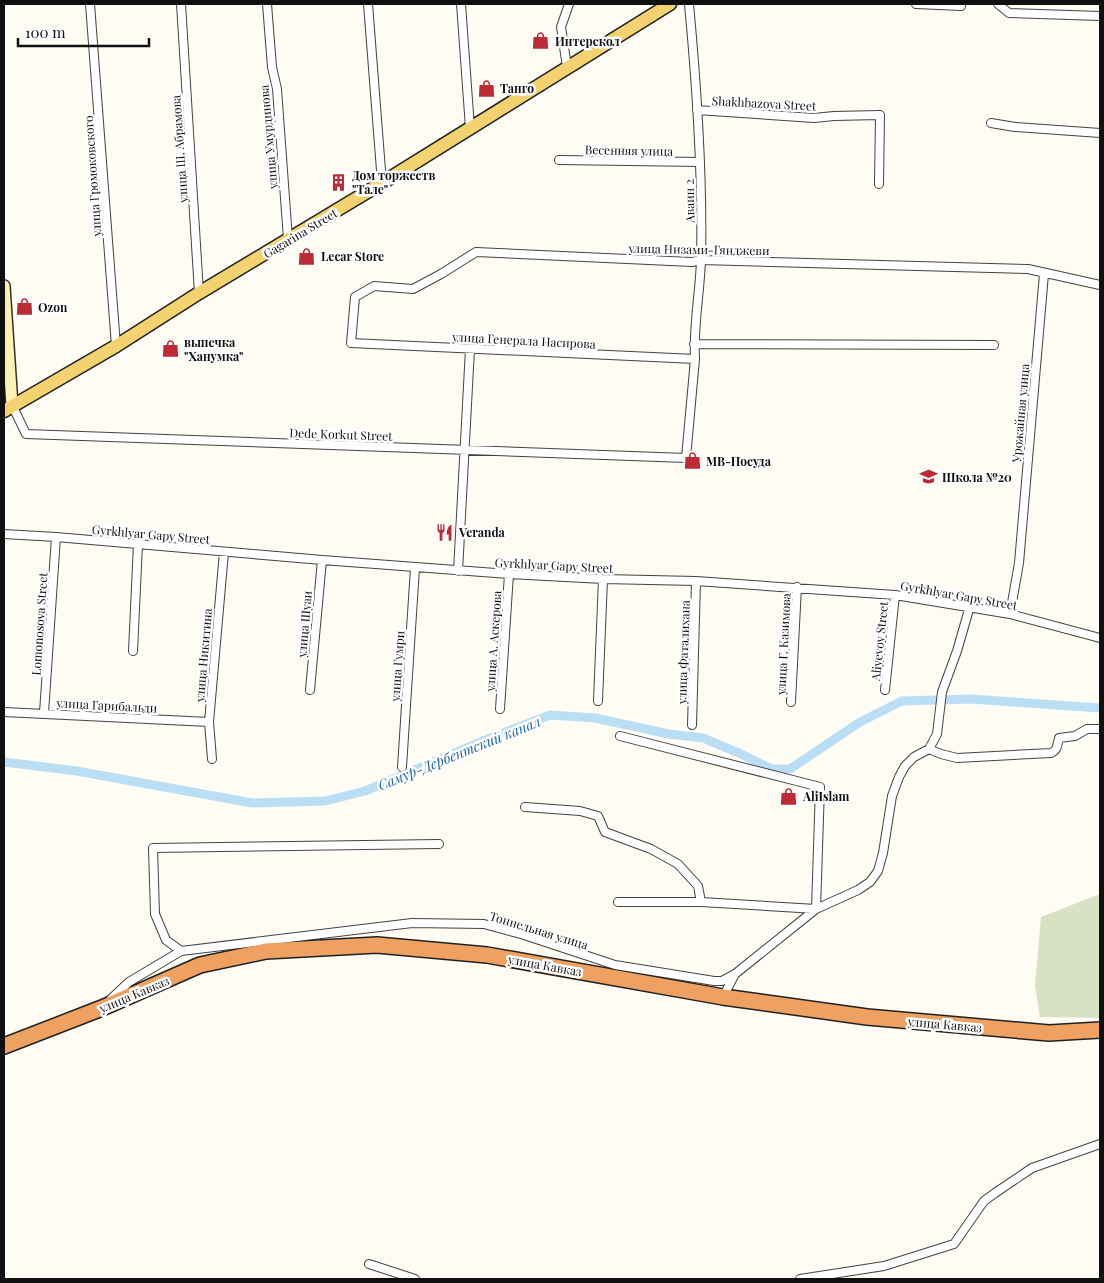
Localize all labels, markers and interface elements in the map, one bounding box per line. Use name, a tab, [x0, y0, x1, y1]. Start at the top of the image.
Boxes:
scale bar	[18, 15, 149, 47]
text: 100 m	[25, 22, 66, 42]
shop icon: Интерскол	[531, 31, 551, 51]
place label: Интерскол	[555, 33, 620, 49]
shop icon: Танго	[476, 78, 496, 98]
place label: Танго	[500, 80, 534, 96]
street label: улица Умурдинова	[255, 84, 281, 191]
street label: Shakhbazova Street	[711, 92, 817, 114]
street label: улица Ш. Абрамова	[167, 94, 191, 205]
street label: улица Громоковского	[80, 114, 104, 238]
street label: Весенняя улица	[585, 141, 673, 159]
place label: Дом торжеств "Тале"	[352, 167, 435, 197]
building icon: Дом торжеств "Тале"	[328, 172, 348, 192]
street label: Аваин 2	[681, 179, 697, 224]
street label: Gagarina Street	[260, 204, 341, 261]
street label: улица Низами-Гянджеви	[627, 240, 770, 258]
shop icon: Lecar Store	[297, 246, 317, 266]
place label: Lecar Store	[321, 248, 384, 264]
shop icon: Ozon	[14, 297, 34, 317]
place label: Ozon	[38, 299, 68, 315]
street label: улица Генерала Насирова	[451, 328, 596, 352]
place label: выпечка "Ханумка"	[184, 334, 243, 364]
shop icon: выпечка "Ханумка"	[160, 339, 180, 359]
street label: Урожайная улица	[1008, 363, 1032, 464]
street label: Dede Korkut Street	[289, 424, 394, 444]
shop icon: МВ-Посуда	[682, 451, 702, 471]
place label: МВ-Посуда	[706, 453, 772, 469]
school or university icon: Школа №20	[918, 467, 938, 487]
place label: Школа №20	[942, 469, 1012, 485]
street label: Gyrkhlyar Gapy Street	[91, 521, 211, 547]
restaurant icon: Veranda	[435, 522, 455, 542]
place label: Veranda	[458, 524, 506, 540]
street label: Gyrkhlyar Gapy Street	[494, 554, 614, 576]
street label: Lomonosova Street	[27, 571, 51, 676]
street label: Gyrkhlyar Gapy Street	[899, 577, 1019, 613]
street label: улица Шуаи	[293, 590, 315, 659]
street label: улица А. Аскерова	[481, 590, 505, 693]
street label: улица Г. Казимова	[772, 593, 794, 696]
street label: улица Фаталихана	[673, 600, 693, 705]
street label: Aliyevoy Street	[867, 600, 891, 682]
street label: улица Никитина	[191, 608, 215, 703]
street label: улица Гумри	[386, 630, 407, 703]
street label: улица Гарибальди	[55, 694, 158, 716]
water label: Самур-Дербентский канал	[375, 712, 543, 794]
shop icon: AliIslam	[779, 786, 799, 806]
place label: AliIslam	[802, 788, 849, 804]
street label: Тоннельная улица	[488, 907, 590, 953]
street label: улица Кавказ	[506, 950, 583, 979]
street label: улица Кавказ	[96, 972, 172, 1016]
street label: улица Кавказ	[906, 1013, 983, 1035]

